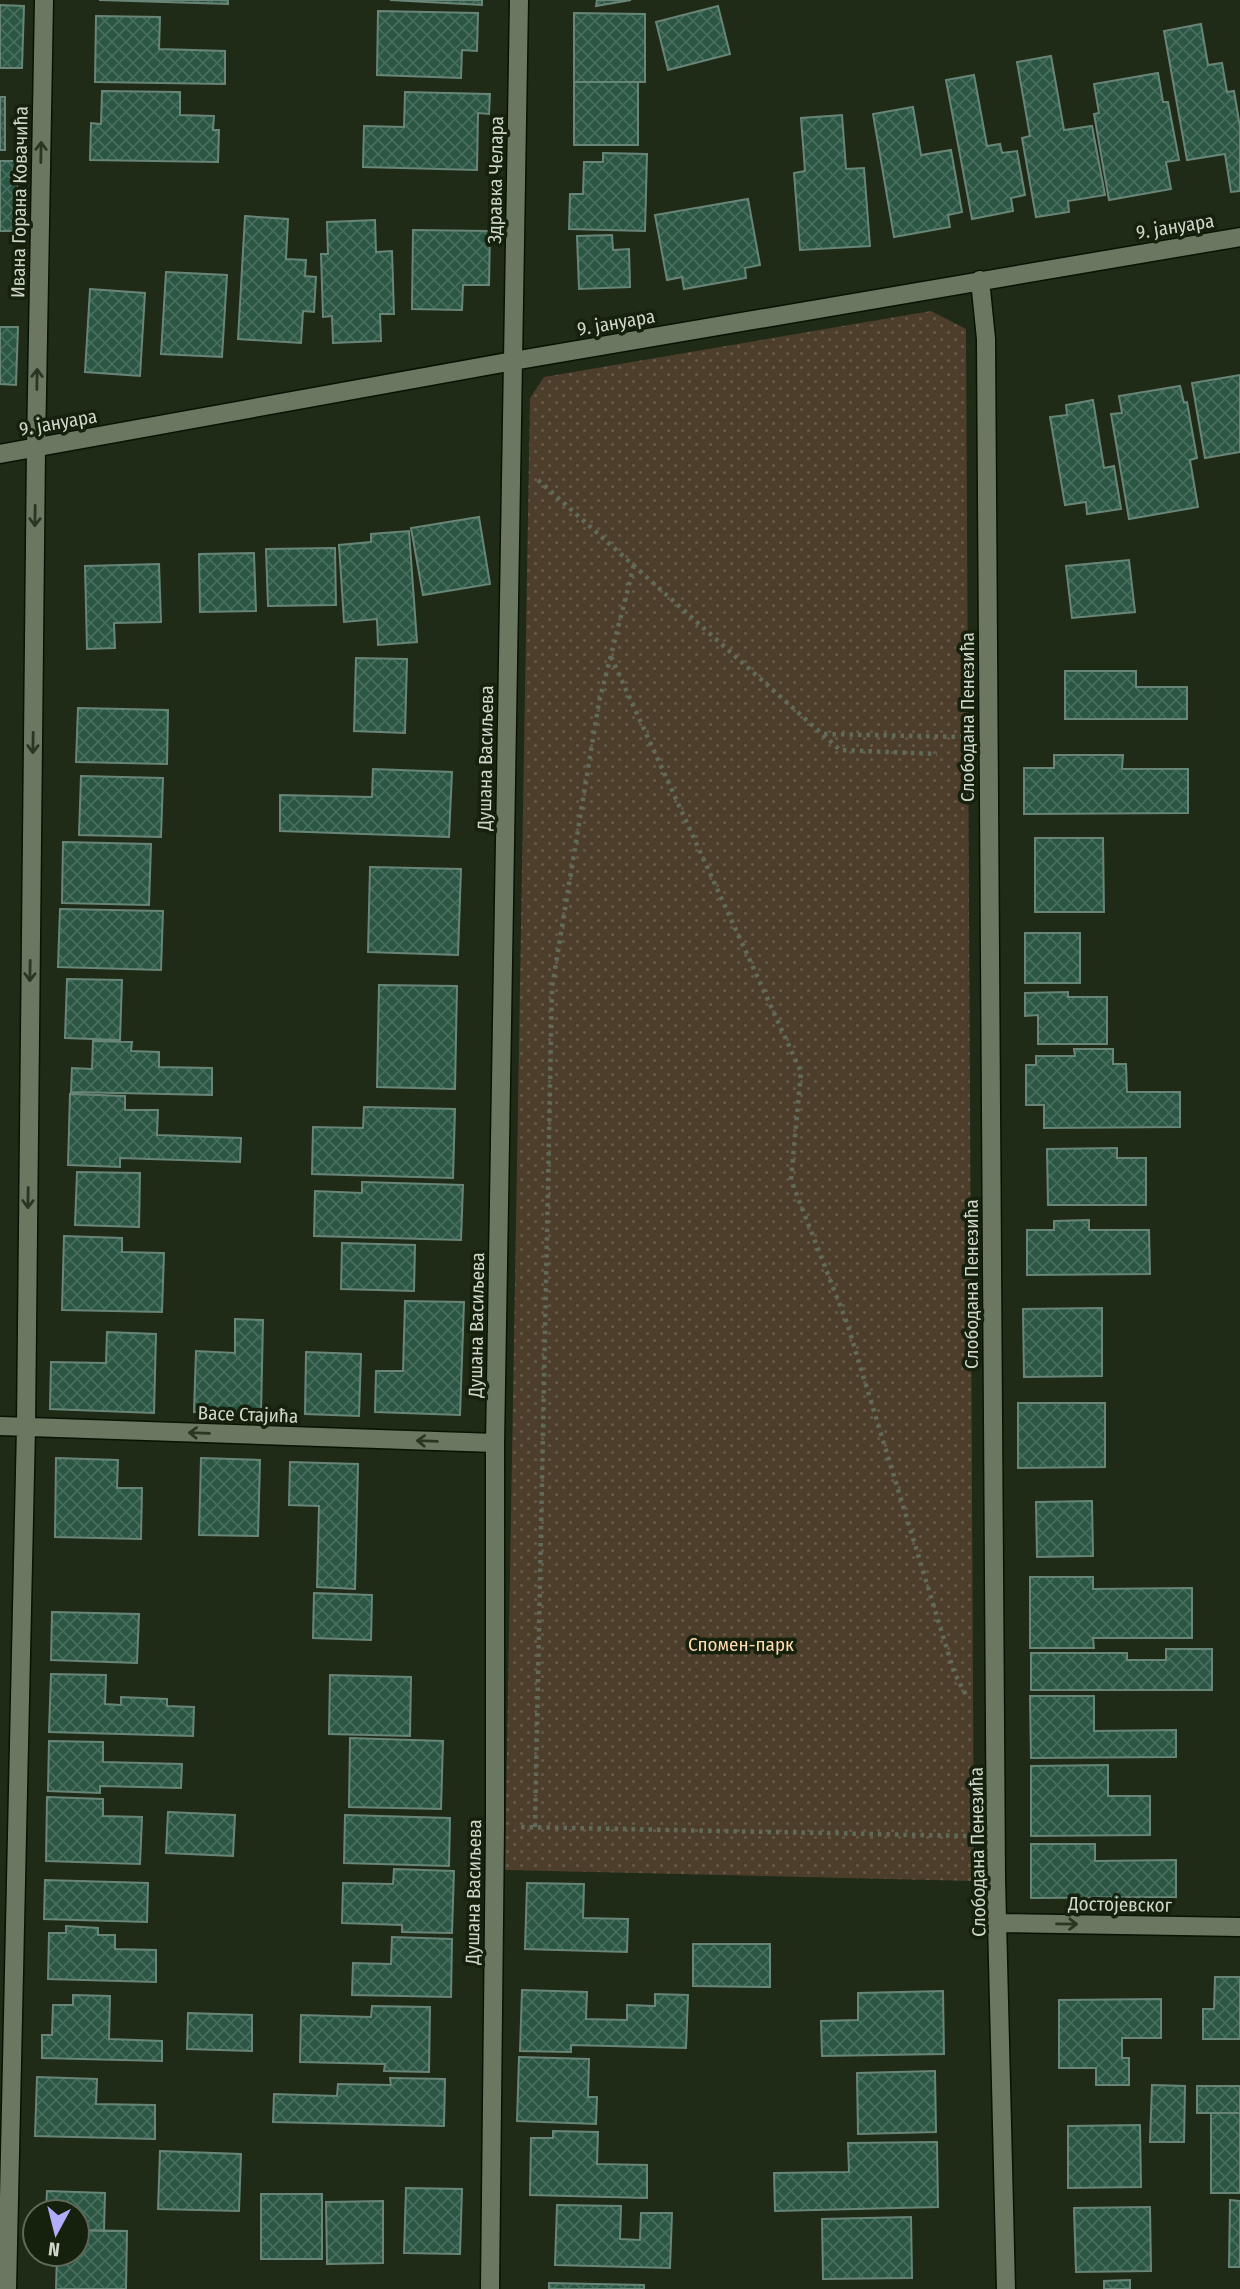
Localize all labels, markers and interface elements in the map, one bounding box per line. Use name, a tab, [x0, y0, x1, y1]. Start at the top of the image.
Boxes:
street label: Ивана Горана Ковачића	[6, 106, 33, 298]
street label: Здравка Челара	[483, 116, 508, 244]
one-way arrow	[34, 141, 48, 164]
street label: 9. јануара	[1134, 209, 1216, 244]
street label: 9. јануара	[575, 304, 657, 341]
one-way arrow	[30, 368, 44, 391]
street label: 9. јануара	[17, 404, 99, 441]
one-way arrow	[28, 504, 42, 527]
street label: Слободана Пенезића	[956, 632, 979, 802]
street label: Душана Васиљева	[473, 685, 498, 832]
one-way arrow	[26, 732, 40, 755]
one-way arrow	[23, 959, 37, 982]
one-way arrow	[21, 1187, 35, 1210]
street label: Слободана Пенезића	[960, 1199, 983, 1369]
street label: Душана Васиљева	[464, 1252, 489, 1399]
street label: Васе Стајића	[197, 1401, 299, 1428]
one-way arrow	[188, 1426, 211, 1439]
one-way arrow	[415, 1434, 438, 1447]
park label: Спомен-парк	[688, 1633, 794, 1656]
street label: Слободана Пенезића	[965, 1767, 990, 1937]
street label: Душана Васиљева	[461, 1819, 486, 1966]
street label: Достојевског	[1067, 1892, 1173, 1917]
one-way arrow	[1055, 1917, 1078, 1931]
north arrow	[21, 2198, 91, 2268]
text: N	[47, 2237, 61, 2261]

